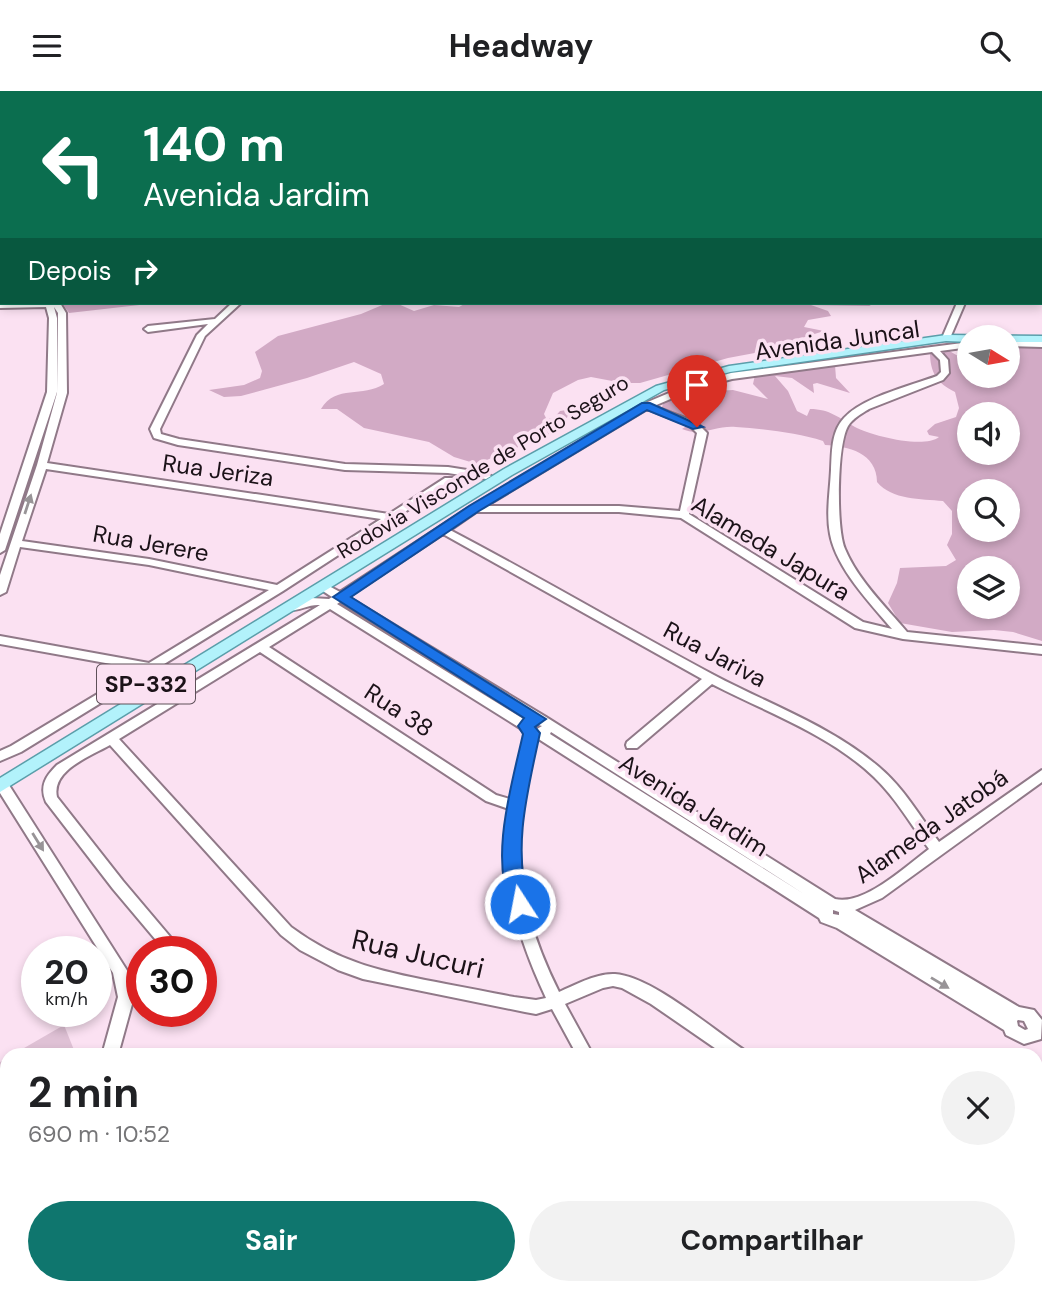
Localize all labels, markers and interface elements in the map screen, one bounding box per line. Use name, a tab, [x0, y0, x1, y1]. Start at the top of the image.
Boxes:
text: Headway	[449, 25, 593, 67]
icon: menu	[28, 27, 66, 65]
icon: search	[976, 27, 1014, 65]
text: 140 m	[143, 112, 285, 176]
icon: left	[28, 119, 119, 210]
text: Avenida Jardim	[143, 174, 370, 216]
icon: right	[126, 252, 164, 290]
text: Depois	[28, 254, 112, 288]
street label: Avenida Juncal	[753, 313, 921, 367]
north arrow	[957, 325, 1020, 389]
map controls	[957, 325, 1020, 619]
pin	[667, 355, 727, 427]
icon: arrive	[678, 366, 716, 404]
street label: Rodovia Visconde de Porto Seguro	[332, 369, 634, 565]
button: sound	[957, 402, 1020, 465]
street label: Rua Jeriza	[160, 447, 276, 493]
button: search	[957, 479, 1020, 542]
street label: Alameda Japura	[686, 488, 856, 608]
one-way arrow	[24, 493, 34, 514]
street label: Rua Jerere	[91, 518, 211, 568]
button: layers	[957, 556, 1020, 619]
street label: Rua Jariva	[658, 614, 772, 694]
road number: SP-332	[97, 664, 195, 703]
street label: Rua 38	[359, 676, 439, 744]
street label: Avenida Jardim	[614, 747, 774, 863]
street label: Alameda Jatobá	[848, 762, 1014, 890]
one-way arrow	[32, 833, 45, 852]
position arrow	[483, 867, 557, 941]
street label: Rua Jucuri	[348, 921, 488, 987]
speed limit sign: 30	[126, 936, 217, 1027]
text: 20	[44, 949, 89, 995]
one-way arrow	[931, 977, 950, 989]
text: km/h	[45, 987, 88, 1011]
text: 2 min	[28, 1065, 139, 1120]
button: close	[941, 1071, 1015, 1145]
text: 690 m · 10:52	[28, 1119, 170, 1149]
button: Sair	[28, 1201, 515, 1281]
button: Compartilhar	[529, 1201, 1015, 1281]

